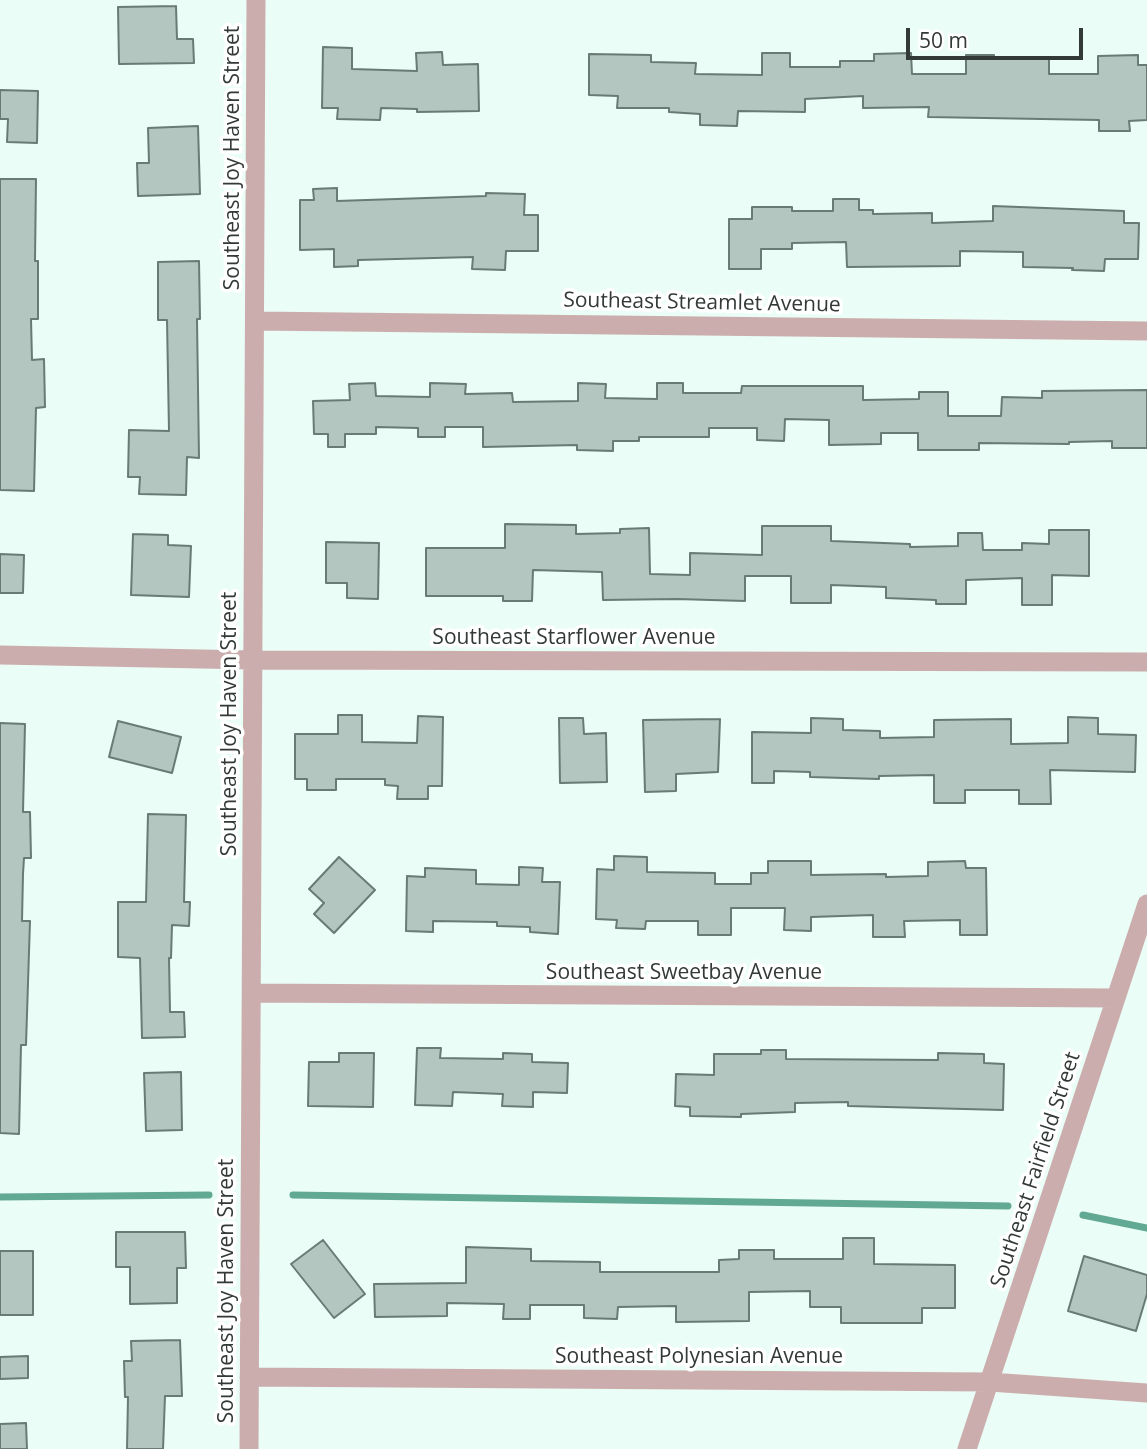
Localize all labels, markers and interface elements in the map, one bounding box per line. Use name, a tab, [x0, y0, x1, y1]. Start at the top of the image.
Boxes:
scale bar	[909, 14, 1086, 58]
street label: Southeast Joy Haven Street	[220, 26, 246, 290]
text: 50 m	[919, 26, 968, 54]
street label: Southeast Streamlet Avenue	[563, 288, 841, 318]
street label: Southeast Joy Haven Street	[217, 592, 243, 856]
street label: Southeast Starflower Avenue	[432, 625, 716, 651]
street label: Southeast Sweetbay Avenue	[546, 960, 822, 986]
street label: Southeast Fairfield Street	[986, 1049, 1086, 1291]
street label: Southeast Joy Haven Street	[214, 1159, 240, 1423]
street label: Southeast Polynesian Avenue	[555, 1344, 843, 1370]

